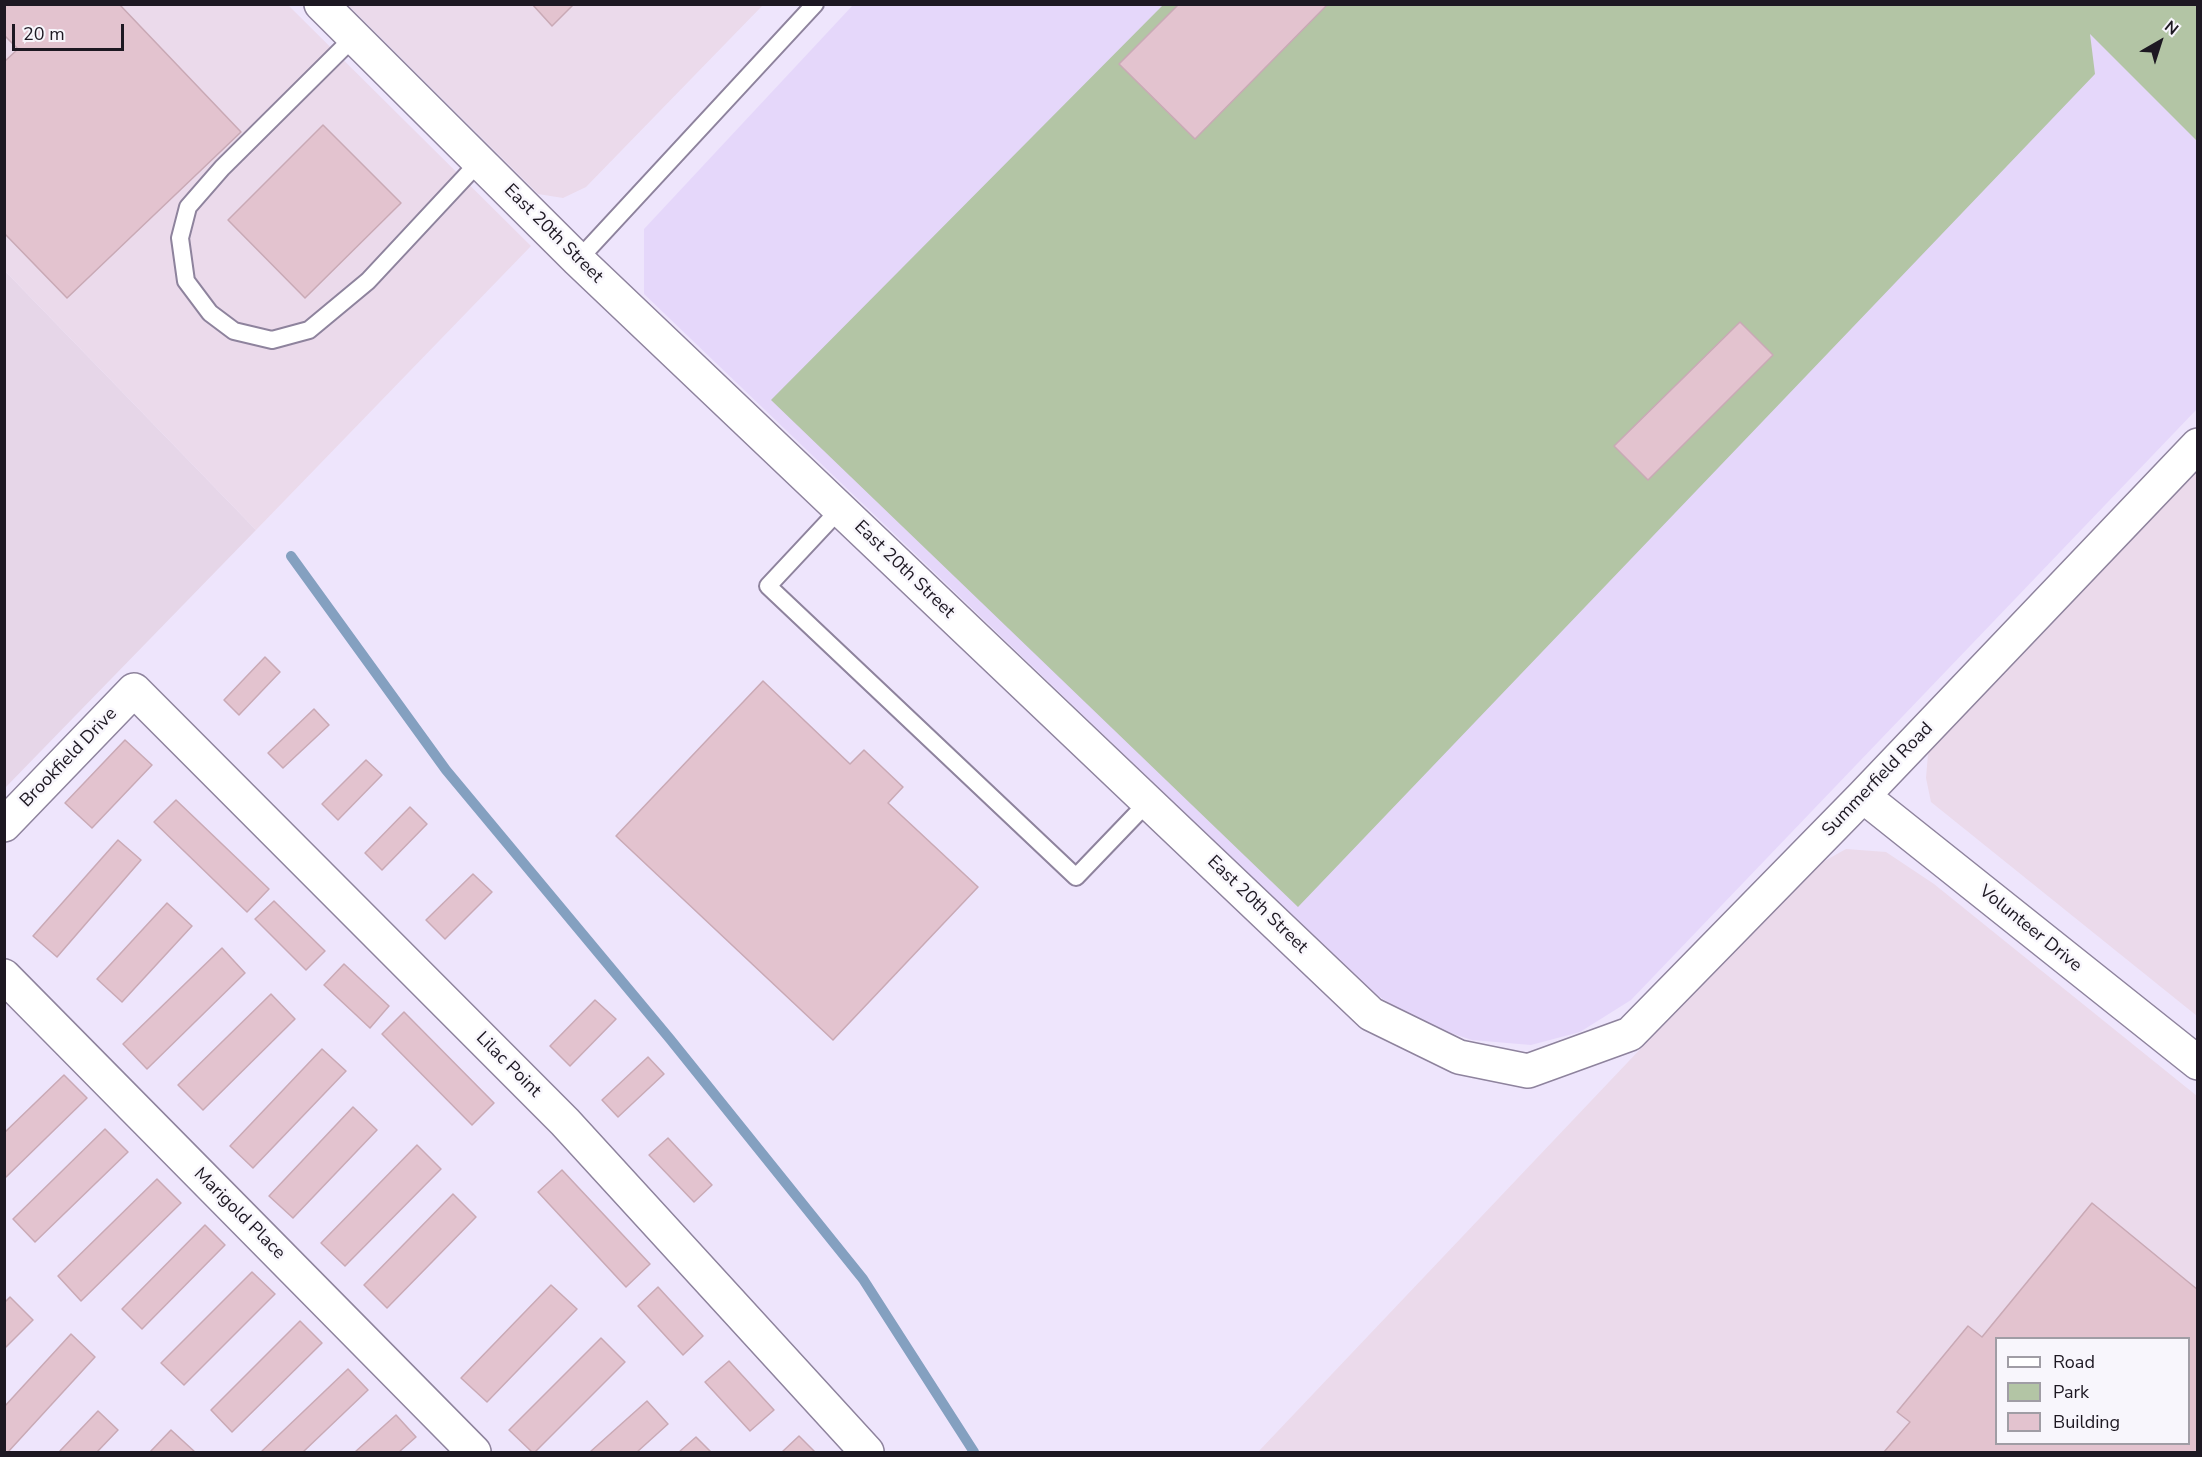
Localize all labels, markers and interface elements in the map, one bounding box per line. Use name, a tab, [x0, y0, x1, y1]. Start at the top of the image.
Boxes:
scale bar	[15, 12, 128, 50]
north arrow	[2130, 12, 2190, 72]
text: N	[2160, 16, 2183, 40]
text: 20 m	[23, 22, 65, 46]
street label: East 20th Street	[499, 180, 607, 288]
street label: East 20th Street	[849, 517, 959, 623]
street label: Brookfield Drive	[16, 704, 122, 812]
street label: Summerfield Road	[1818, 718, 1938, 842]
street label: East 20th Street	[1202, 852, 1312, 958]
street label: Volunteer Drive	[1974, 881, 2086, 977]
street label: Lilac Point	[471, 1028, 545, 1102]
street label: Marigold Place	[189, 1164, 289, 1264]
legend	[1995, 1337, 2190, 1445]
text: Road	[2053, 1350, 2095, 1374]
text: Park	[2053, 1380, 2089, 1404]
text: Building	[2053, 1410, 2120, 1434]

